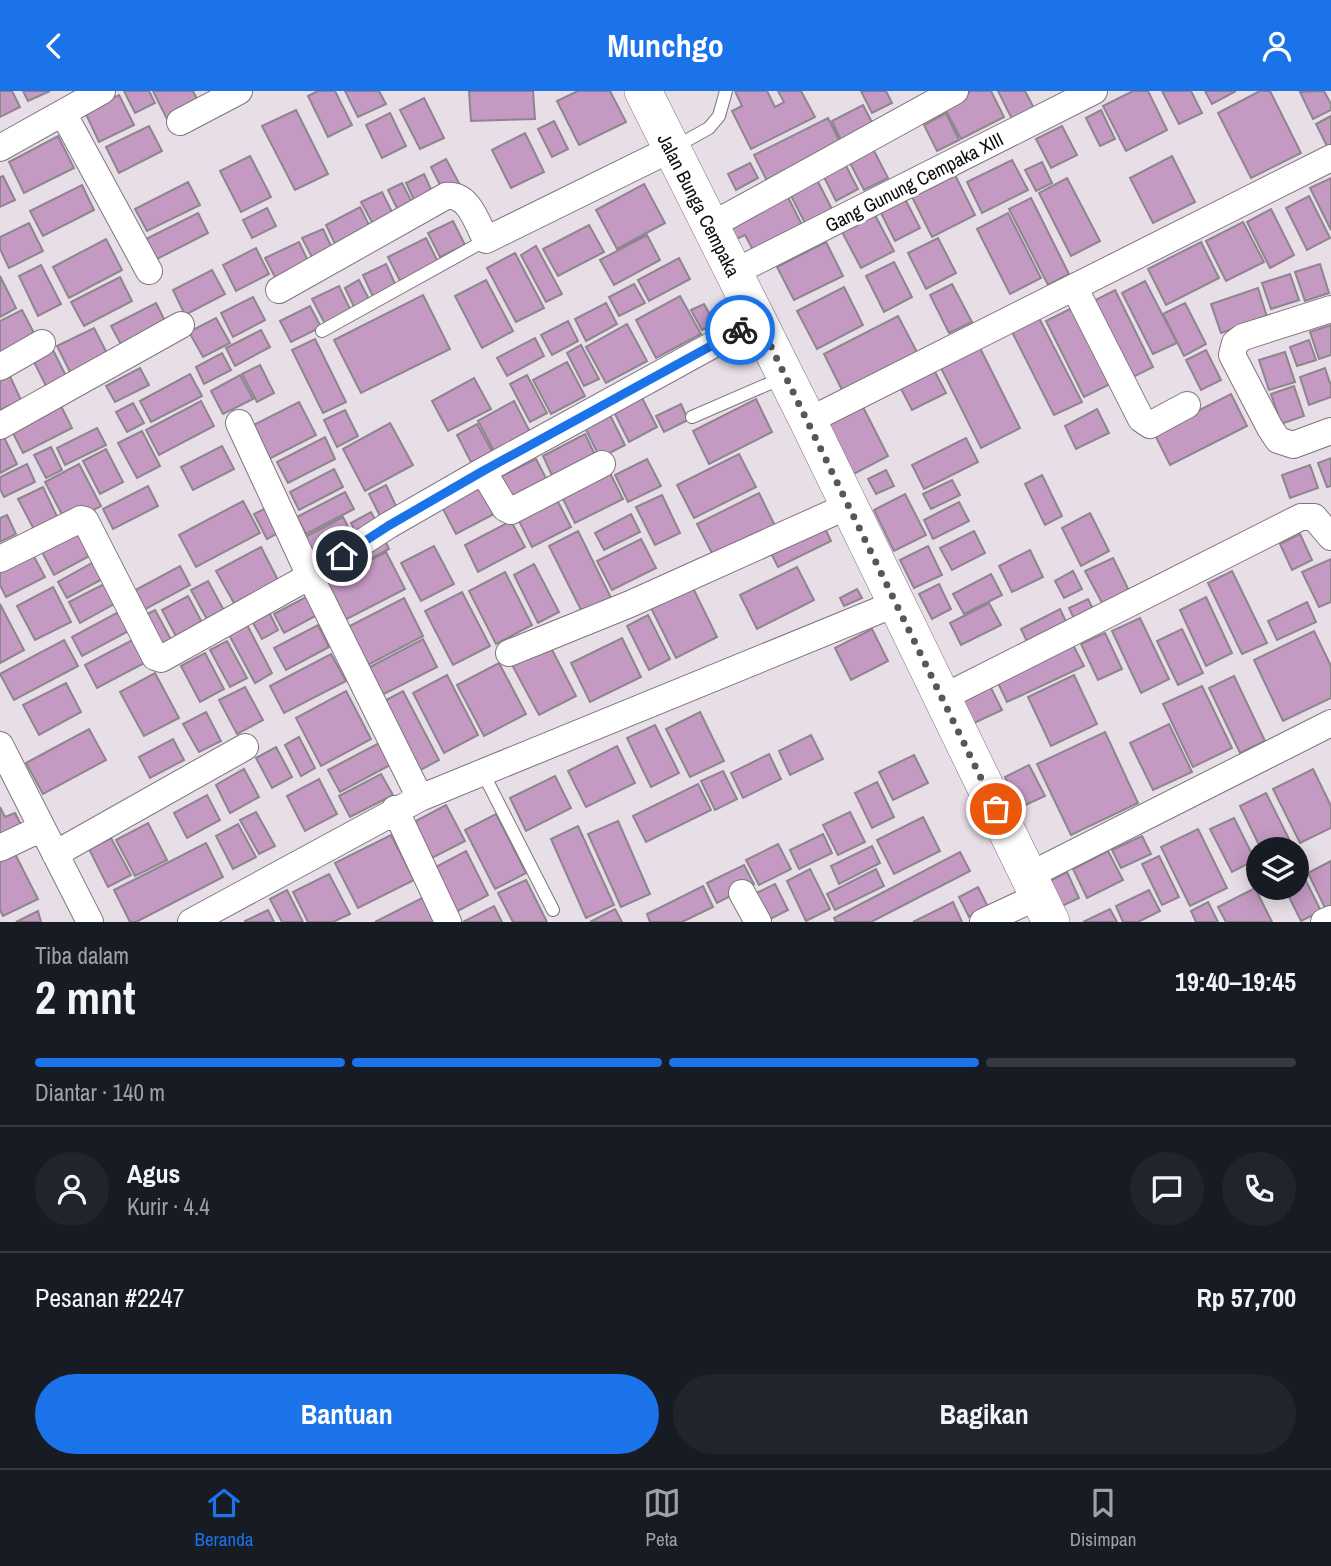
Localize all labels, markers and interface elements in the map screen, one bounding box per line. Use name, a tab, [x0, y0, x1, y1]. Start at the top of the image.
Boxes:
text: Munchgo	[607, 24, 724, 67]
icon: back	[35, 27, 73, 65]
icon: person	[1258, 27, 1296, 65]
street label: Gang Gunung Cempaka XIII	[821, 126, 1007, 238]
street label: Jalan Bunga Cempaka	[652, 129, 747, 281]
courier	[705, 295, 775, 365]
icon: bike	[721, 311, 759, 349]
pin	[312, 526, 372, 586]
icon: home	[323, 537, 361, 575]
pin	[966, 779, 1026, 839]
icon: bag	[977, 790, 1015, 828]
map controls	[1246, 837, 1309, 900]
button: layers	[1246, 837, 1309, 900]
text: Tiba dalam	[35, 940, 129, 971]
text: 19:40–19:45	[1175, 964, 1296, 999]
text: 2 mnt	[35, 966, 136, 1028]
text: Diantar · 140 m	[35, 1077, 165, 1108]
button: person	[35, 1152, 109, 1226]
button: chat	[1130, 1152, 1204, 1226]
button: phone	[1222, 1152, 1296, 1226]
text: Agus	[127, 1156, 180, 1191]
text: Kurir · 4.4	[127, 1191, 210, 1222]
text: Pesanan #2247	[35, 1280, 184, 1315]
text: Rp 57,700	[1196, 1280, 1296, 1315]
button: Bantuan	[35, 1374, 659, 1454]
button: Bagikan	[673, 1374, 1296, 1454]
tab: Beranda	[195, 1484, 253, 1552]
tab: Peta	[643, 1484, 681, 1552]
tab: Disimpan	[1070, 1484, 1136, 1552]

